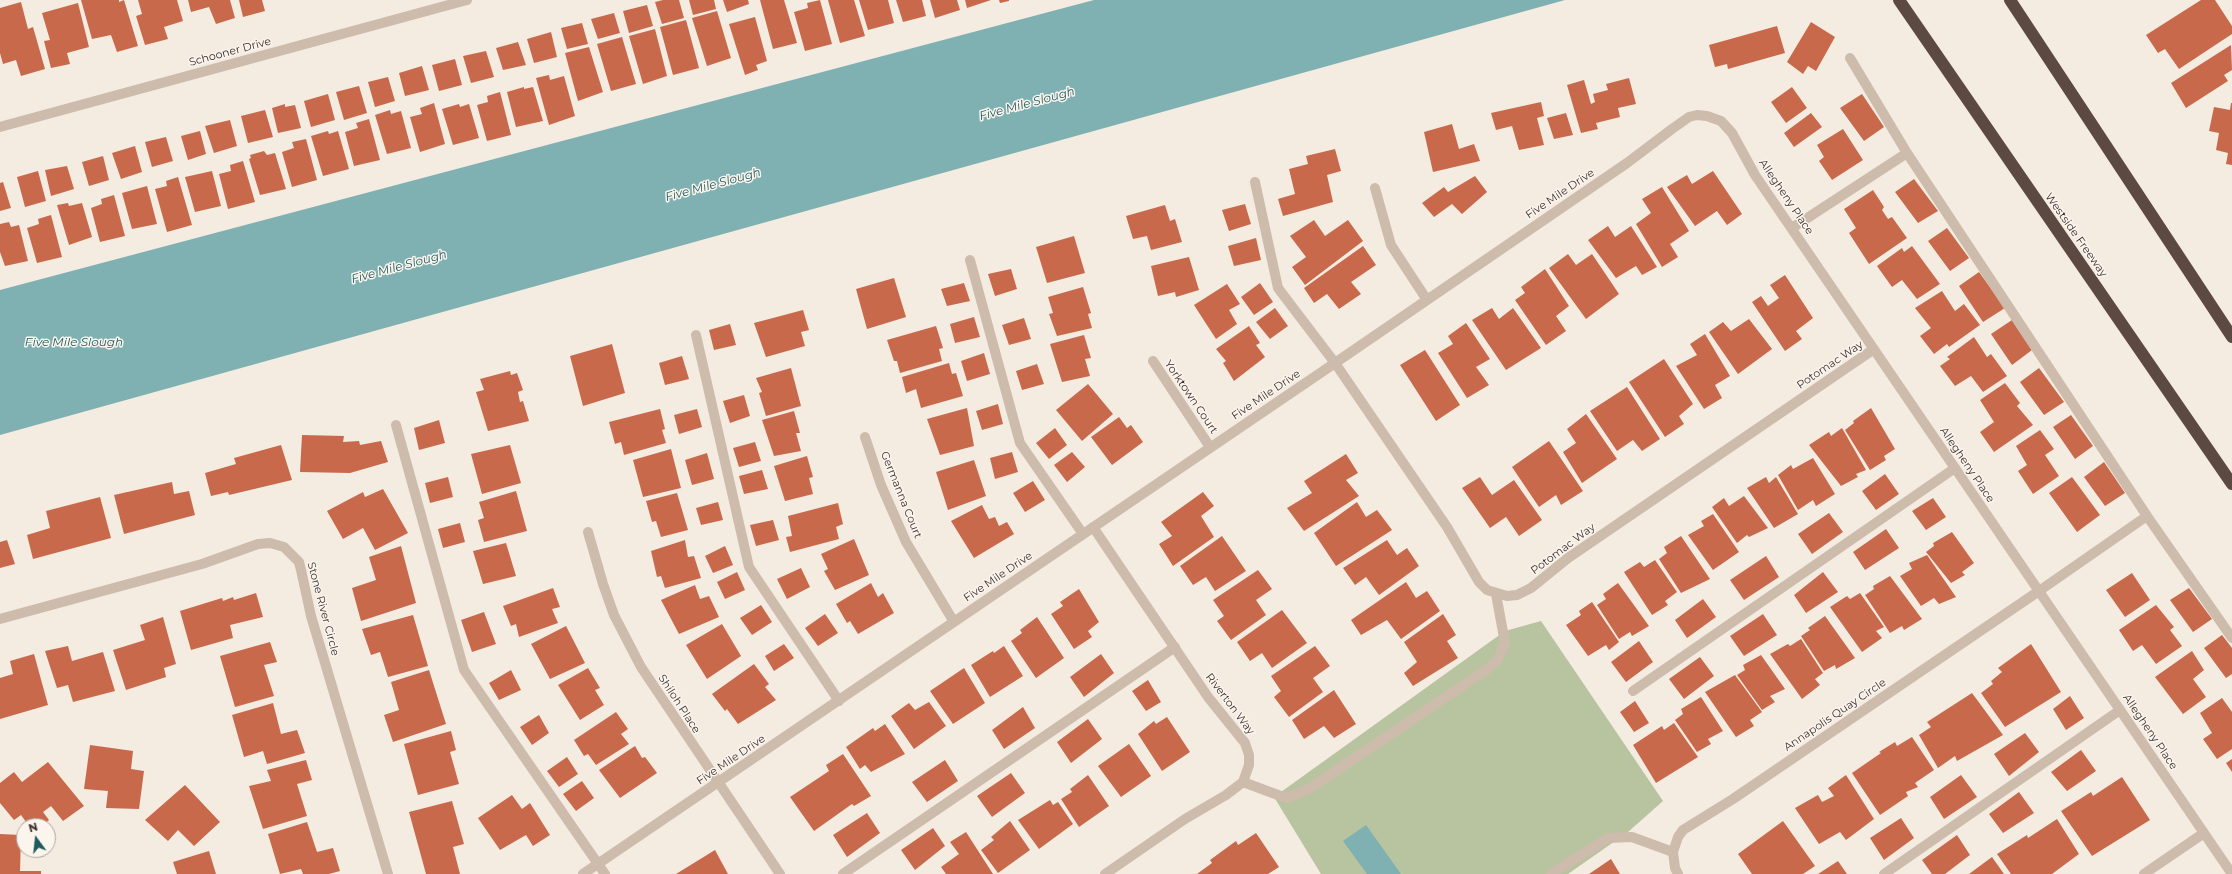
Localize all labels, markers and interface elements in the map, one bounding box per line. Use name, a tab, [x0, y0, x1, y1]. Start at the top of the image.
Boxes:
street label: Schooner Drive	[188, 35, 272, 69]
water label: Five Mile Slough	[978, 84, 1076, 124]
street label: Allegheny Place	[1756, 157, 1816, 237]
water label: Five Mile Slough	[664, 165, 762, 205]
street label: Five Mile Drive	[1523, 166, 1597, 222]
street label: Westside Freeway	[2042, 191, 2110, 279]
water label: Five Mile Slough	[350, 247, 448, 287]
water label: Five Mile Slough	[25, 335, 123, 349]
street label: Potomac Way	[1794, 338, 1866, 392]
street label: Yorktown Court	[1161, 358, 1221, 436]
street label: Five Mile Drive	[1229, 367, 1303, 423]
street label: Allegheny Place	[1937, 425, 1997, 505]
street label: Germanna Court	[878, 450, 924, 540]
street label: Potomac Way	[1528, 521, 1598, 577]
street label: Five Mile Drive	[961, 549, 1035, 605]
street label: Stone River Circle	[304, 561, 342, 657]
street label: Riverton Way	[1203, 671, 1257, 737]
street label: Shiloh Place	[655, 672, 703, 736]
street label: Annapolis Quay Circle	[1781, 676, 1889, 754]
street label: Allegheny Place	[2120, 692, 2180, 772]
street label: Five Mile Drive	[694, 732, 768, 788]
north arrow	[16, 818, 56, 858]
text: N	[27, 819, 39, 835]

